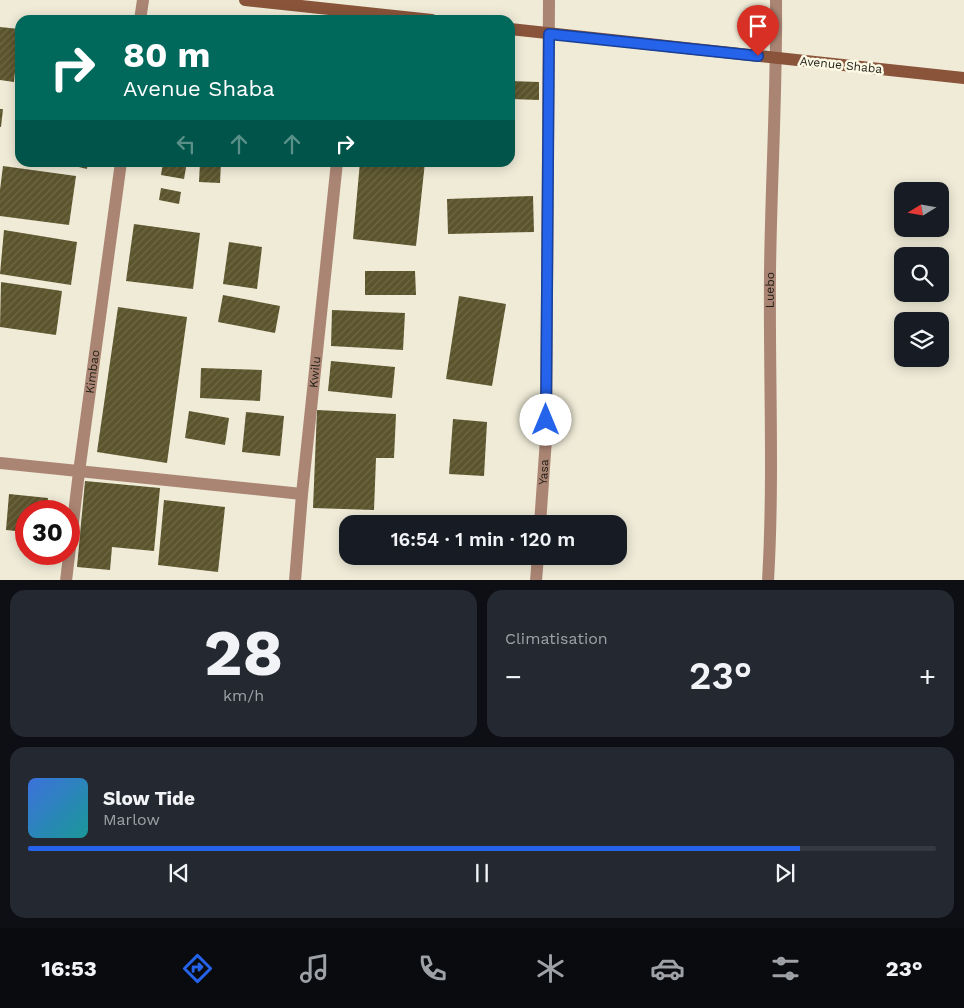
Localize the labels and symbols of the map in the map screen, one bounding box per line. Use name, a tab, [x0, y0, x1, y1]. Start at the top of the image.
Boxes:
pin	[737, 5, 779, 56]
street label: Avenue Shaba	[799, 54, 883, 76]
north arrow	[894, 182, 949, 238]
street label: Luebo	[763, 272, 777, 308]
street label: Kimbao	[83, 349, 102, 394]
street label: Kwilu	[306, 355, 323, 388]
position arrow	[519, 393, 571, 445]
street label: Yasa	[536, 459, 552, 485]
speed limit sign: 30	[15, 500, 80, 565]

